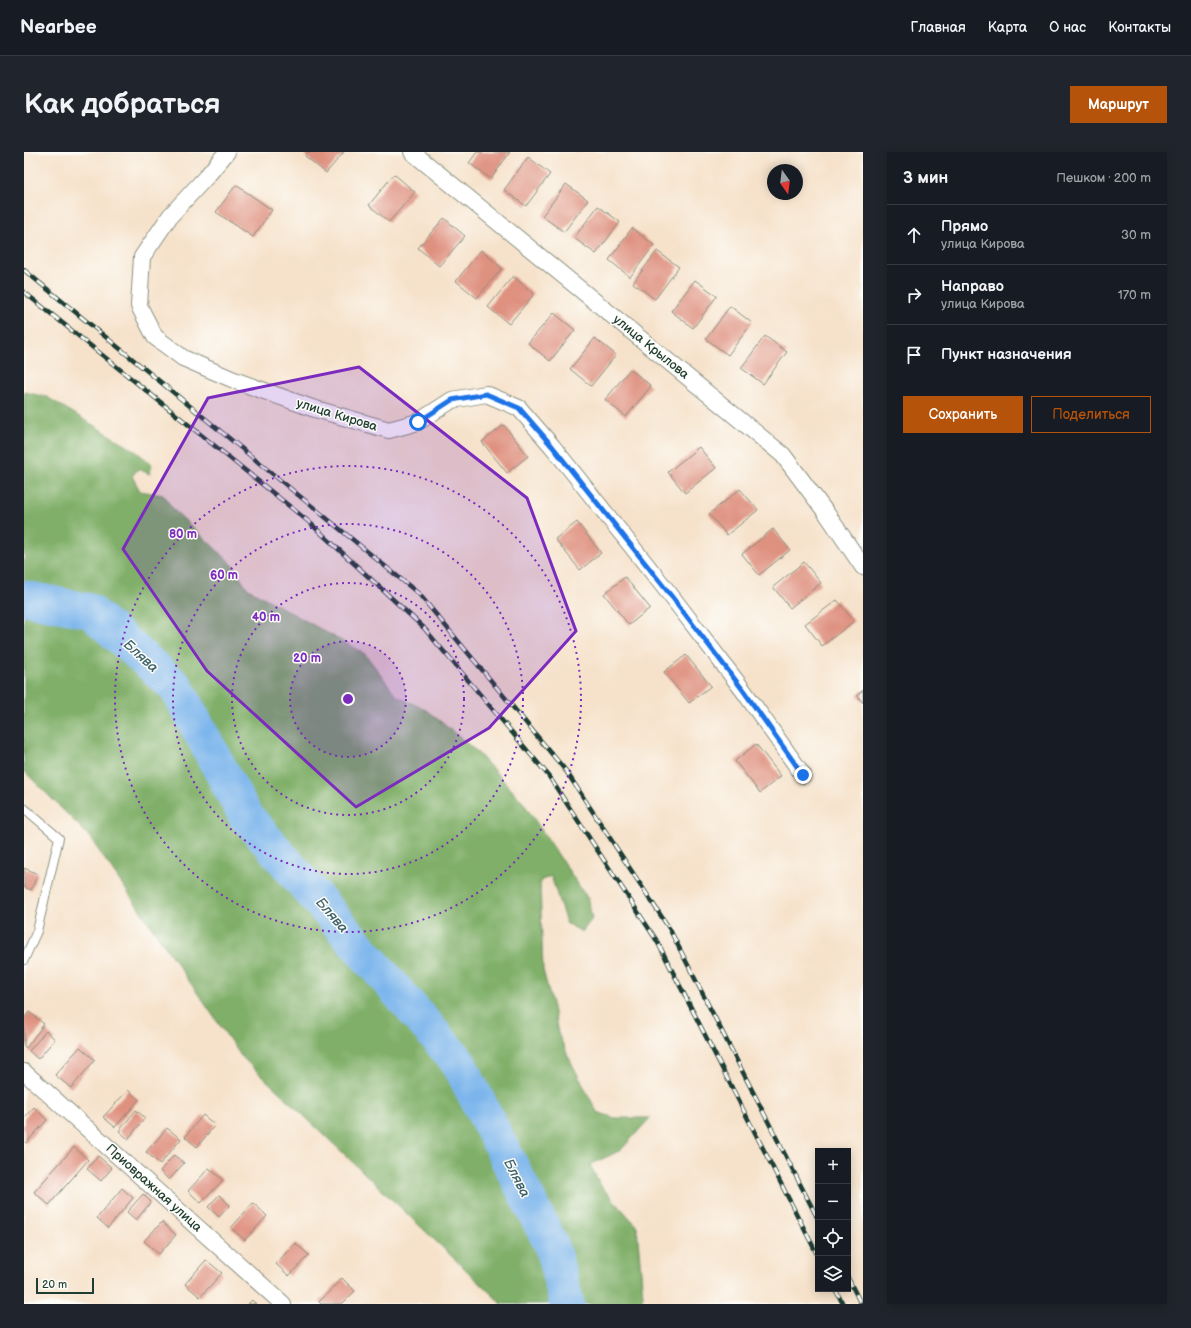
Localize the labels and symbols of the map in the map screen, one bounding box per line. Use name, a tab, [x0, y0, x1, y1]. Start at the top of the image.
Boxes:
north arrow	[767, 164, 803, 200]
street label: улица Крылова	[610, 311, 692, 383]
street label: улица Кирова	[295, 395, 380, 435]
route start	[409, 413, 427, 431]
text: 80 m	[169, 527, 197, 542]
text: 60 m	[210, 568, 238, 583]
text: 40 m	[252, 610, 280, 625]
water label: Блява	[120, 636, 162, 676]
text: 20 m	[293, 651, 321, 666]
centre of rings	[341, 692, 355, 706]
route end	[794, 766, 812, 784]
water label: Блява	[312, 894, 352, 936]
street label: Приовражная улица	[103, 1141, 206, 1236]
water label: Блява	[500, 1156, 534, 1200]
scale bar	[36, 1276, 94, 1295]

